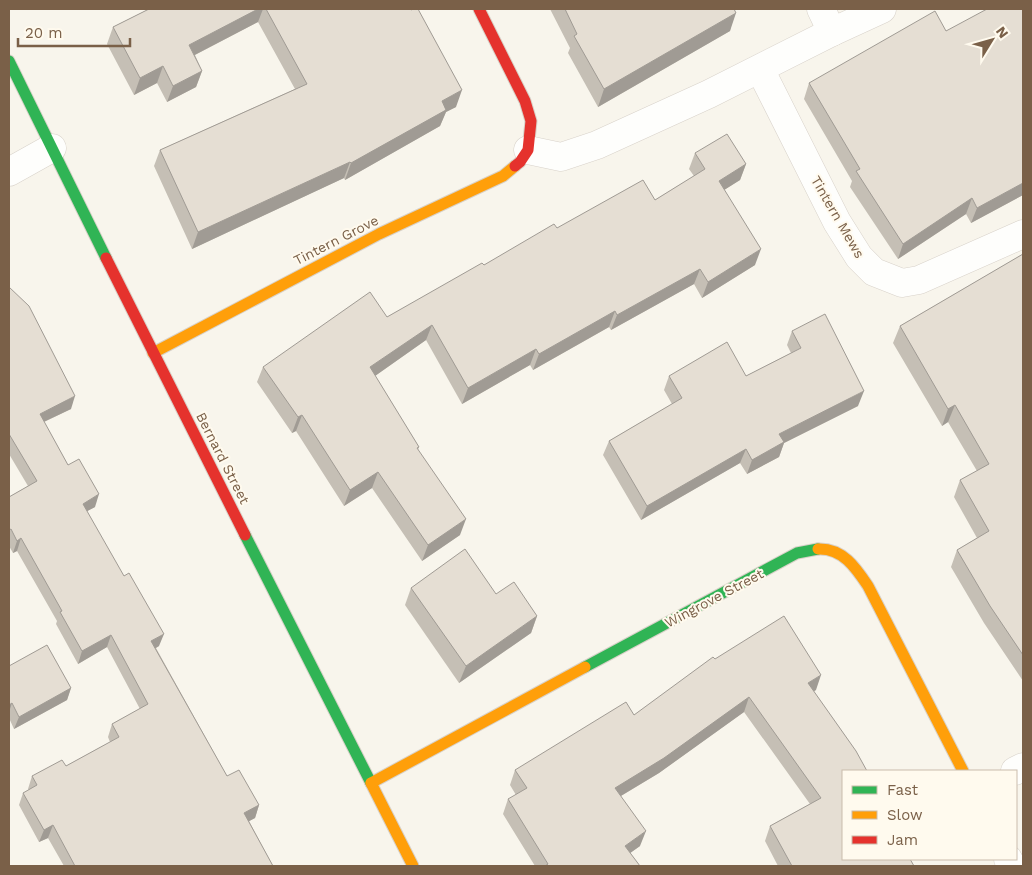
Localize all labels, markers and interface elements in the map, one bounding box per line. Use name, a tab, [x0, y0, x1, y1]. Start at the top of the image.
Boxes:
scale bar	[18, 15, 130, 47]
north arrow	[967, 15, 1017, 65]
text: N	[993, 23, 1012, 41]
text: 20 m	[25, 24, 63, 42]
street label: Tintern Mews	[808, 173, 868, 261]
street label: Tintern Grove	[291, 212, 381, 268]
street label: Bernard Street	[193, 410, 253, 507]
street label: Wingrove Street	[662, 565, 766, 631]
legend	[842, 770, 1017, 860]
text: Fast	[887, 781, 919, 799]
text: Slow	[887, 806, 923, 824]
text: Jam	[887, 831, 918, 849]

